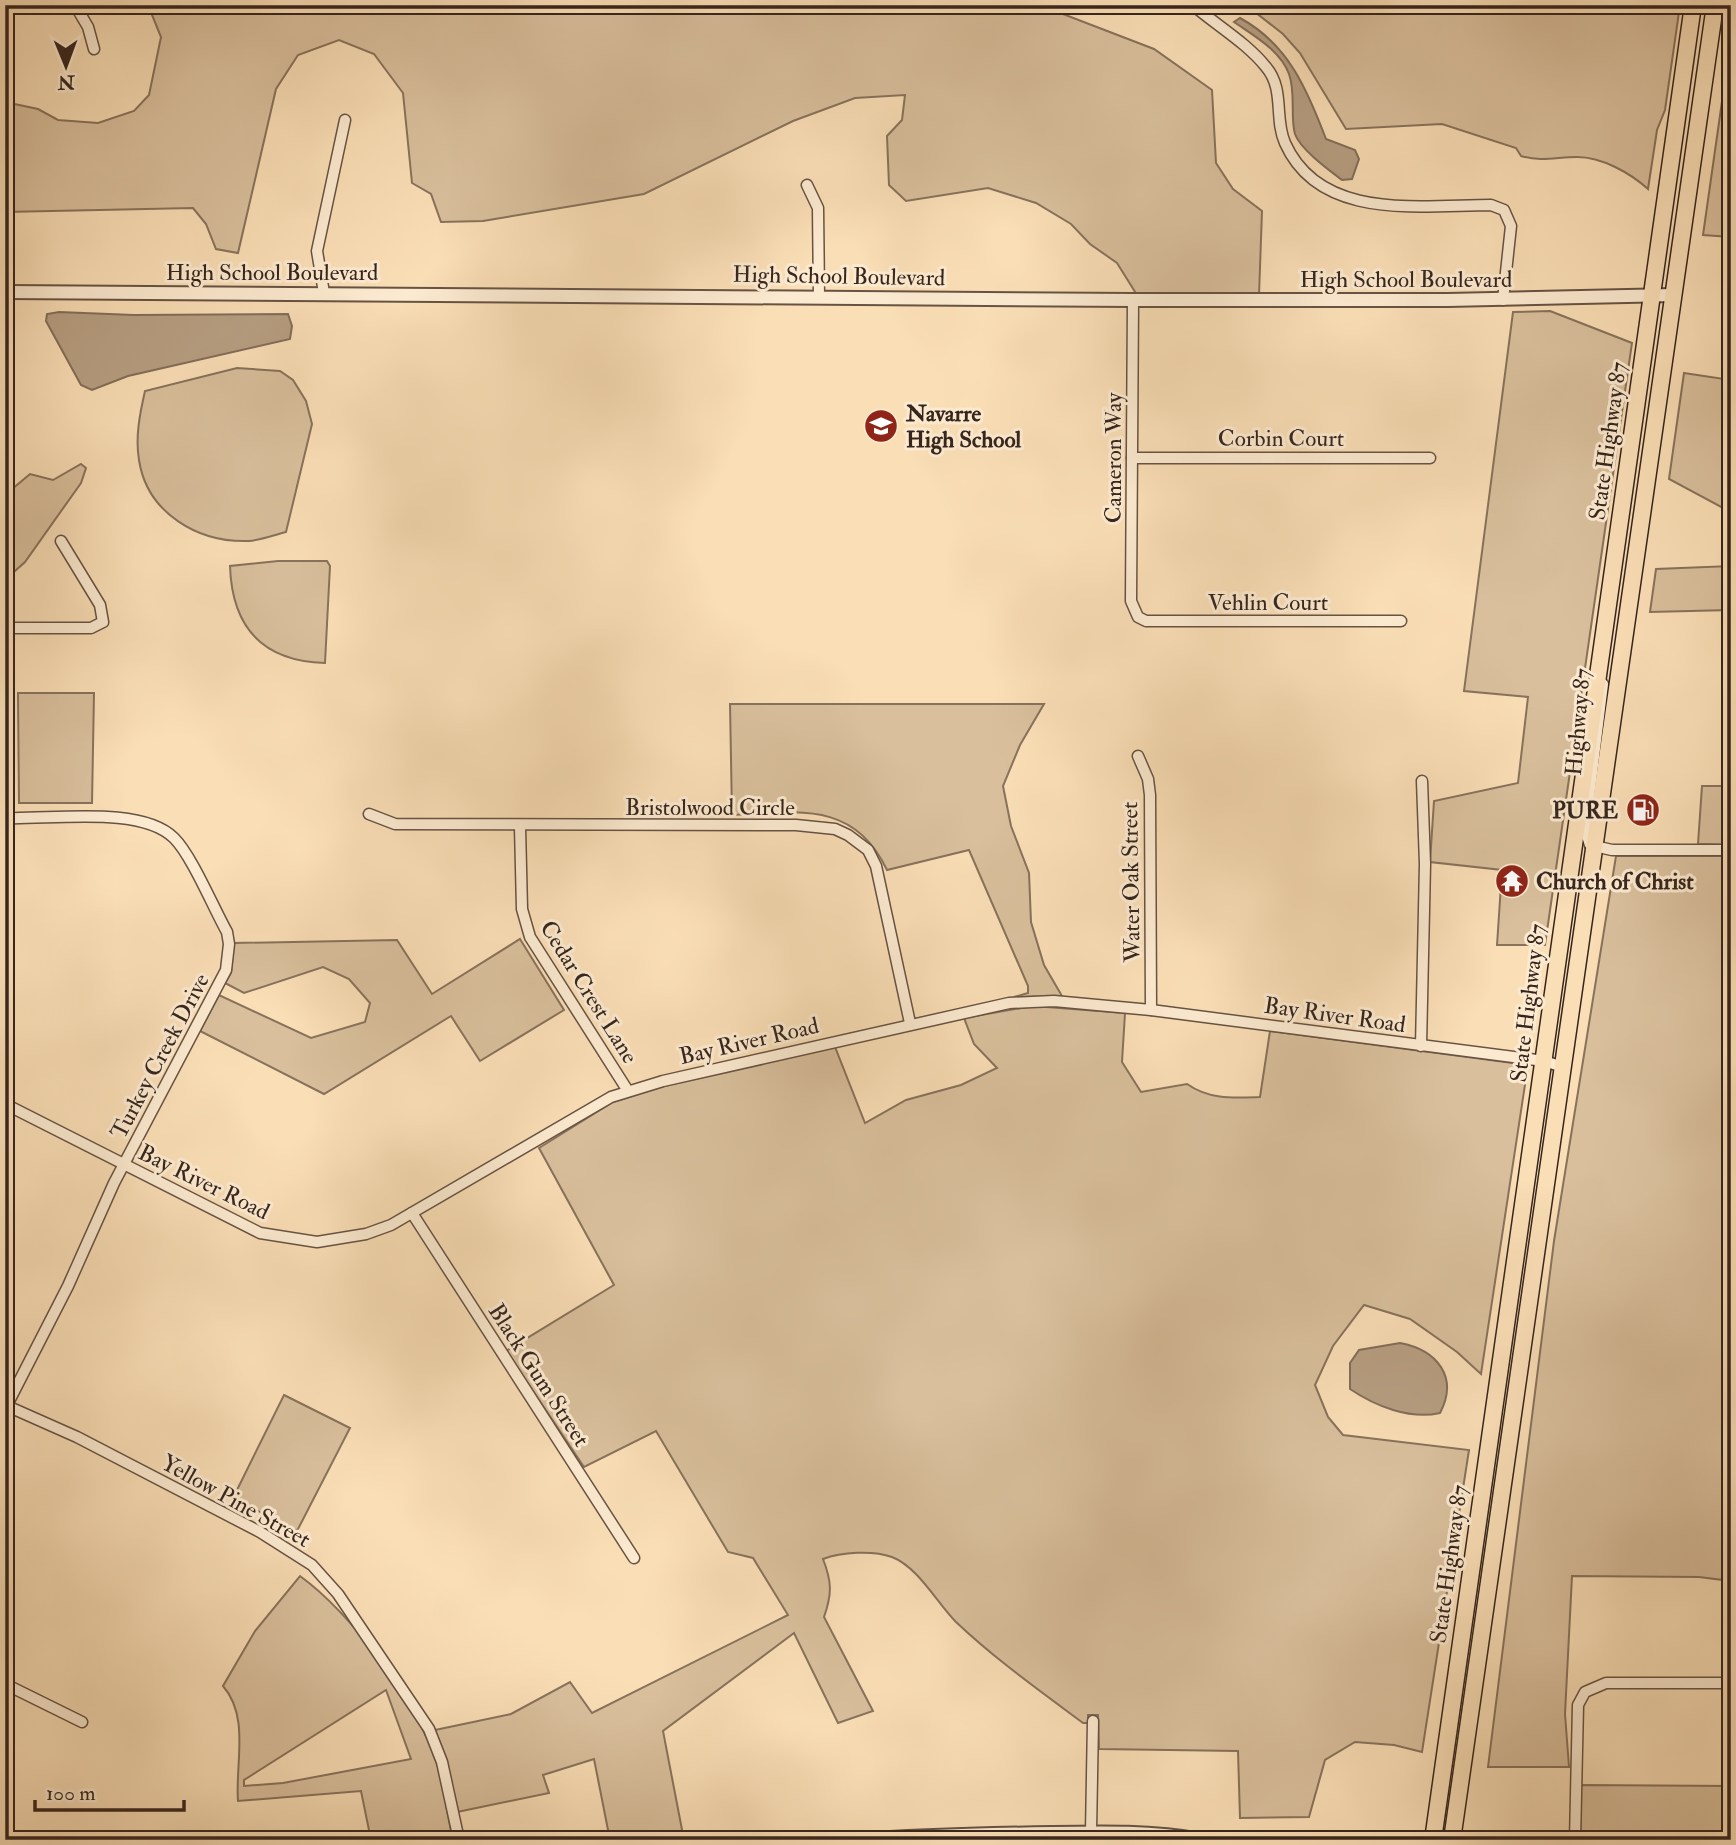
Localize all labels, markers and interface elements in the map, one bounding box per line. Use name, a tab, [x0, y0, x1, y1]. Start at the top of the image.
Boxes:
north arrow	[32, 32, 102, 102]
text: N	[57, 70, 76, 94]
street label: High School Boulevard	[166, 258, 378, 287]
street label: High School Boulevard	[732, 260, 946, 292]
street label: High School Boulevard	[1300, 265, 1512, 294]
street label: State Highway 87	[1583, 360, 1634, 522]
street label: Cameron Way	[1099, 392, 1128, 523]
place label: Navarre High School	[905, 399, 1022, 455]
school or university icon: Navarre High School	[862, 407, 900, 445]
street label: Corbin Court	[1218, 424, 1344, 453]
street label: Vehlin Court	[1208, 588, 1328, 617]
street label: Highway 87	[1559, 667, 1597, 777]
fuel station icon: PURE	[1624, 791, 1662, 829]
street label: Bristolwood Circle	[625, 793, 795, 822]
place label: PURE	[1552, 796, 1618, 825]
street label: Water Oak Street	[1115, 801, 1147, 964]
temple icon: Church of Christ	[1493, 862, 1531, 900]
place label: Church of Christ	[1536, 867, 1694, 896]
street label: Cedar Crest Lane	[533, 915, 645, 1069]
street label: State Highway 87	[1504, 922, 1552, 1084]
street label: Turkey Creek Drive	[104, 968, 216, 1144]
street label: Bay River Road	[1262, 991, 1408, 1039]
street label: Bay River Road	[676, 1011, 822, 1071]
street label: Bay River Road	[134, 1138, 274, 1226]
street label: Black Gum Street	[482, 1298, 596, 1452]
street label: Yellow Pine Street	[156, 1448, 316, 1554]
street label: State Highway 87	[1424, 1483, 1475, 1645]
scale bar	[35, 1768, 184, 1812]
text: 100 m	[46, 1780, 96, 1807]

